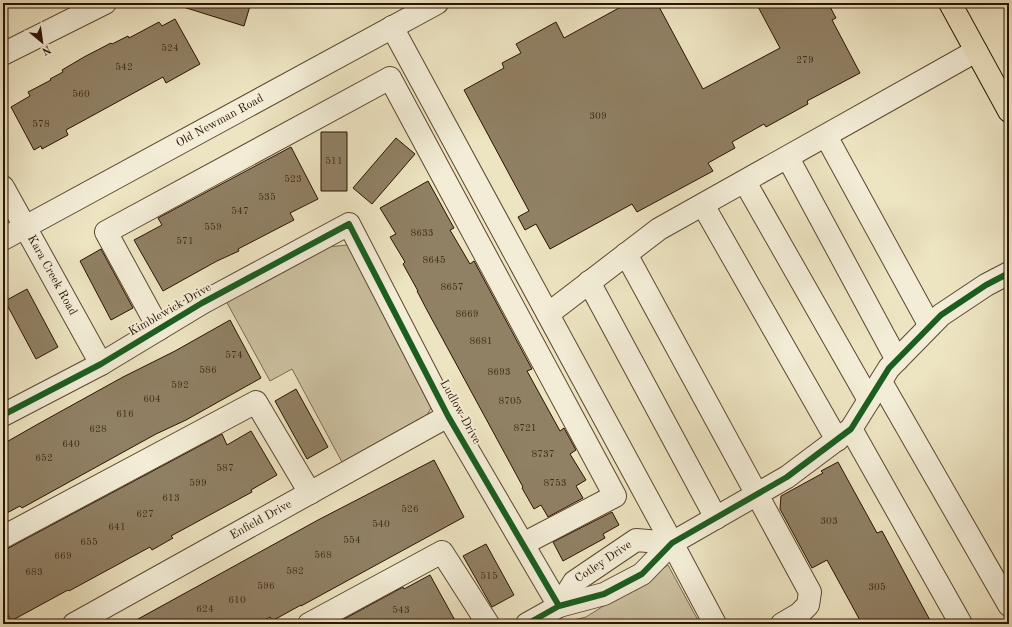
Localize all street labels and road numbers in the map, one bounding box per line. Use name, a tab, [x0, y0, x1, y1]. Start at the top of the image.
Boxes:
street label: Old Newman Road	[174, 92, 266, 150]
street label: Kara Creek Road	[25, 233, 79, 317]
street label: Kimblewick Drive	[127, 281, 214, 338]
street label: Ludlow Drive	[437, 378, 483, 446]
street label: Enfield Drive	[228, 498, 294, 542]
street label: Cotley Drive	[573, 538, 634, 585]

